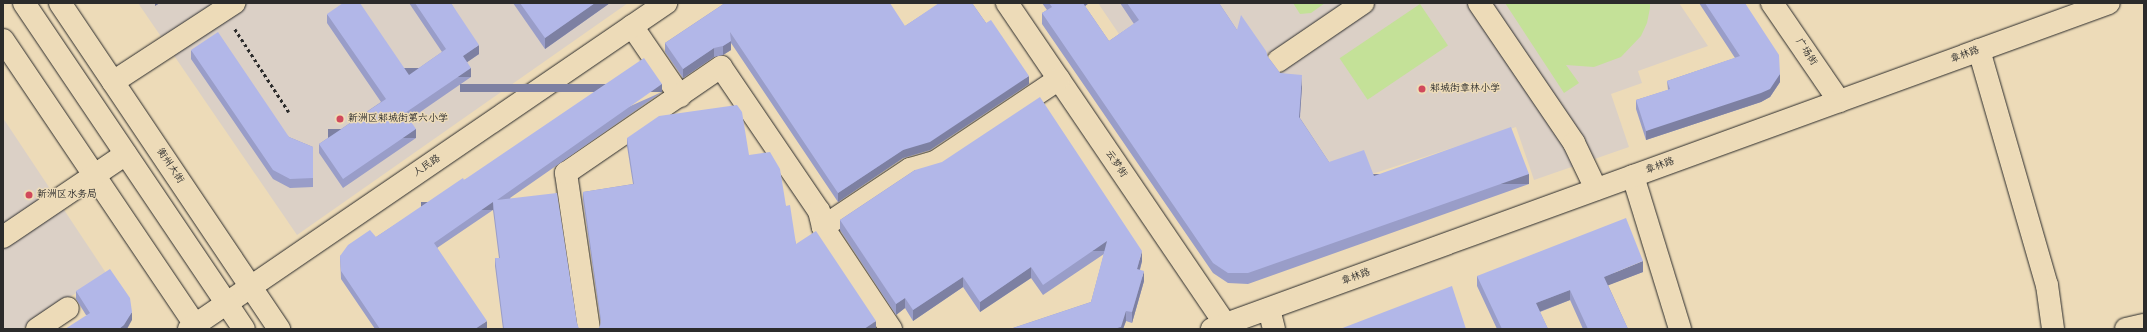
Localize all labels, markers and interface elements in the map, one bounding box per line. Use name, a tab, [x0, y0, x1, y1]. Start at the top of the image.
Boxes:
street label: 广场街	[1793, 36, 1819, 68]
street label: 章林路	[1949, 44, 1981, 66]
place label: 邾城街章林小学	[1430, 83, 1500, 95]
marker: 邾城街章林小学	[1417, 84, 1427, 94]
place label: 新洲区邾城街第六小学	[348, 113, 448, 125]
marker: 新洲区邾城街第六小学	[335, 114, 345, 124]
street label: 衡州大街	[154, 146, 186, 186]
street label: 云梦街	[1103, 148, 1129, 180]
street label: 人民路	[411, 153, 443, 179]
street label: 章林路	[1644, 155, 1676, 177]
place label: 新洲区水务局	[37, 189, 97, 201]
marker: 新洲区水务局	[24, 190, 34, 200]
street label: 章林路	[1340, 266, 1372, 288]

